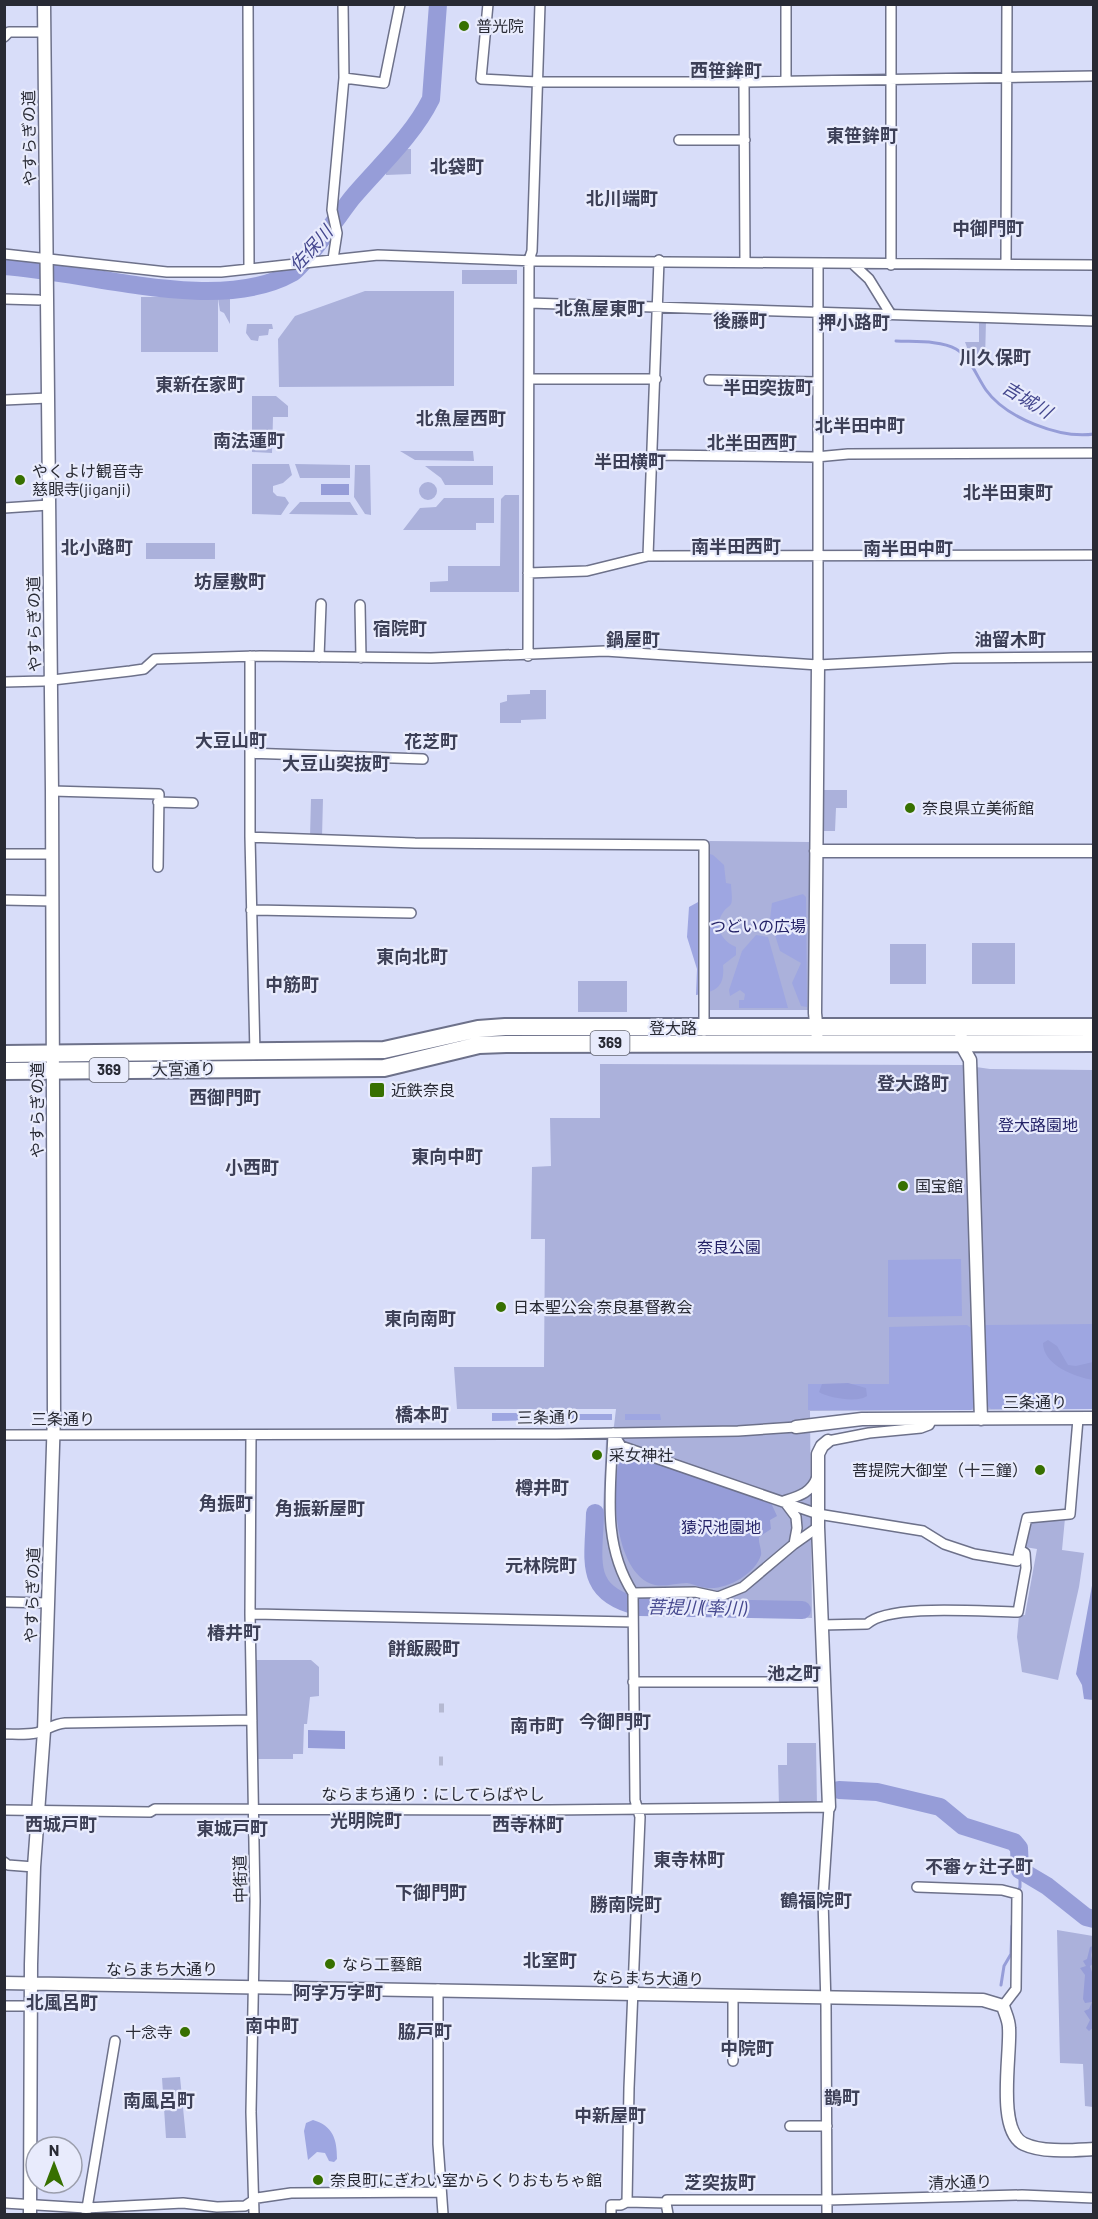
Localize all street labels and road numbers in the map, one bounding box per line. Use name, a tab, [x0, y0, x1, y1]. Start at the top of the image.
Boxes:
street label: やすらぎの道	[18, 90, 39, 186]
street label: やすらぎの道	[23, 576, 44, 672]
street label: 登大路	[649, 1018, 697, 1037]
road number: 369	[590, 1031, 630, 1055]
road number: 369	[90, 1058, 128, 1082]
street label: 大宮通り	[152, 1058, 216, 1079]
street label: やすらぎの道	[27, 1062, 46, 1158]
street label: 三条通り	[1003, 1392, 1067, 1411]
street label: 三条通り	[517, 1406, 581, 1427]
street label: 三条通り	[31, 1409, 95, 1428]
street label: やすらぎの道	[20, 1547, 43, 1643]
street label: ならまち通り：にしてらばやし	[321, 1784, 545, 1803]
street label: 中街道	[230, 1855, 249, 1903]
street label: ならまち大通り	[106, 1959, 218, 1978]
street label: ならまち大通り	[592, 1967, 704, 1988]
street label: 清水通り	[928, 2171, 992, 2192]

